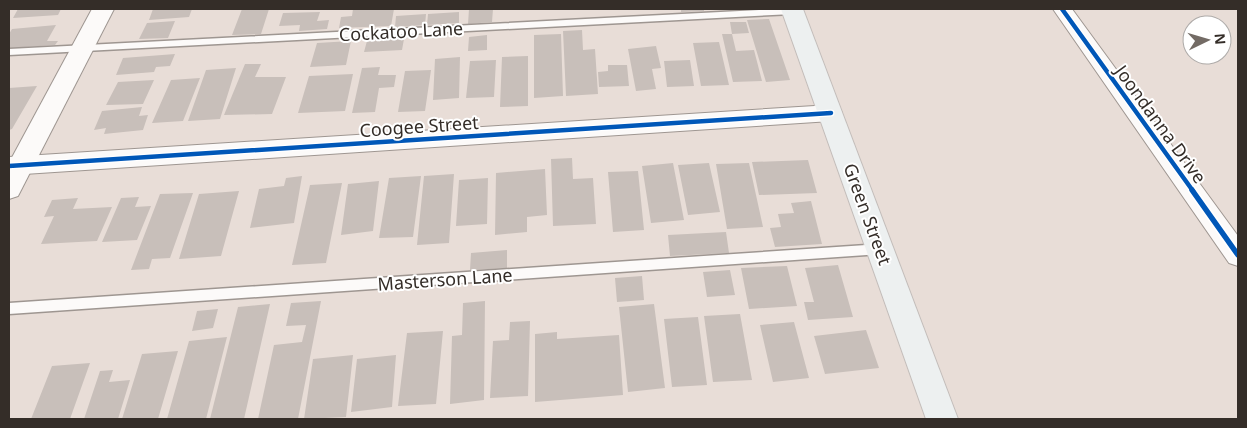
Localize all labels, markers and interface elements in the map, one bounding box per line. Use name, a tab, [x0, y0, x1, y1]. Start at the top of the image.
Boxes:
north arrow	[1182, 15, 1232, 65]
street label: Cockatoo Lane	[338, 16, 464, 46]
text: N	[1210, 32, 1230, 45]
street label: Joondanna Drive	[1109, 58, 1212, 188]
street label: Coogee Street	[359, 110, 480, 142]
street label: Green Street	[839, 160, 898, 269]
street label: Masterson Lane	[377, 262, 513, 296]

